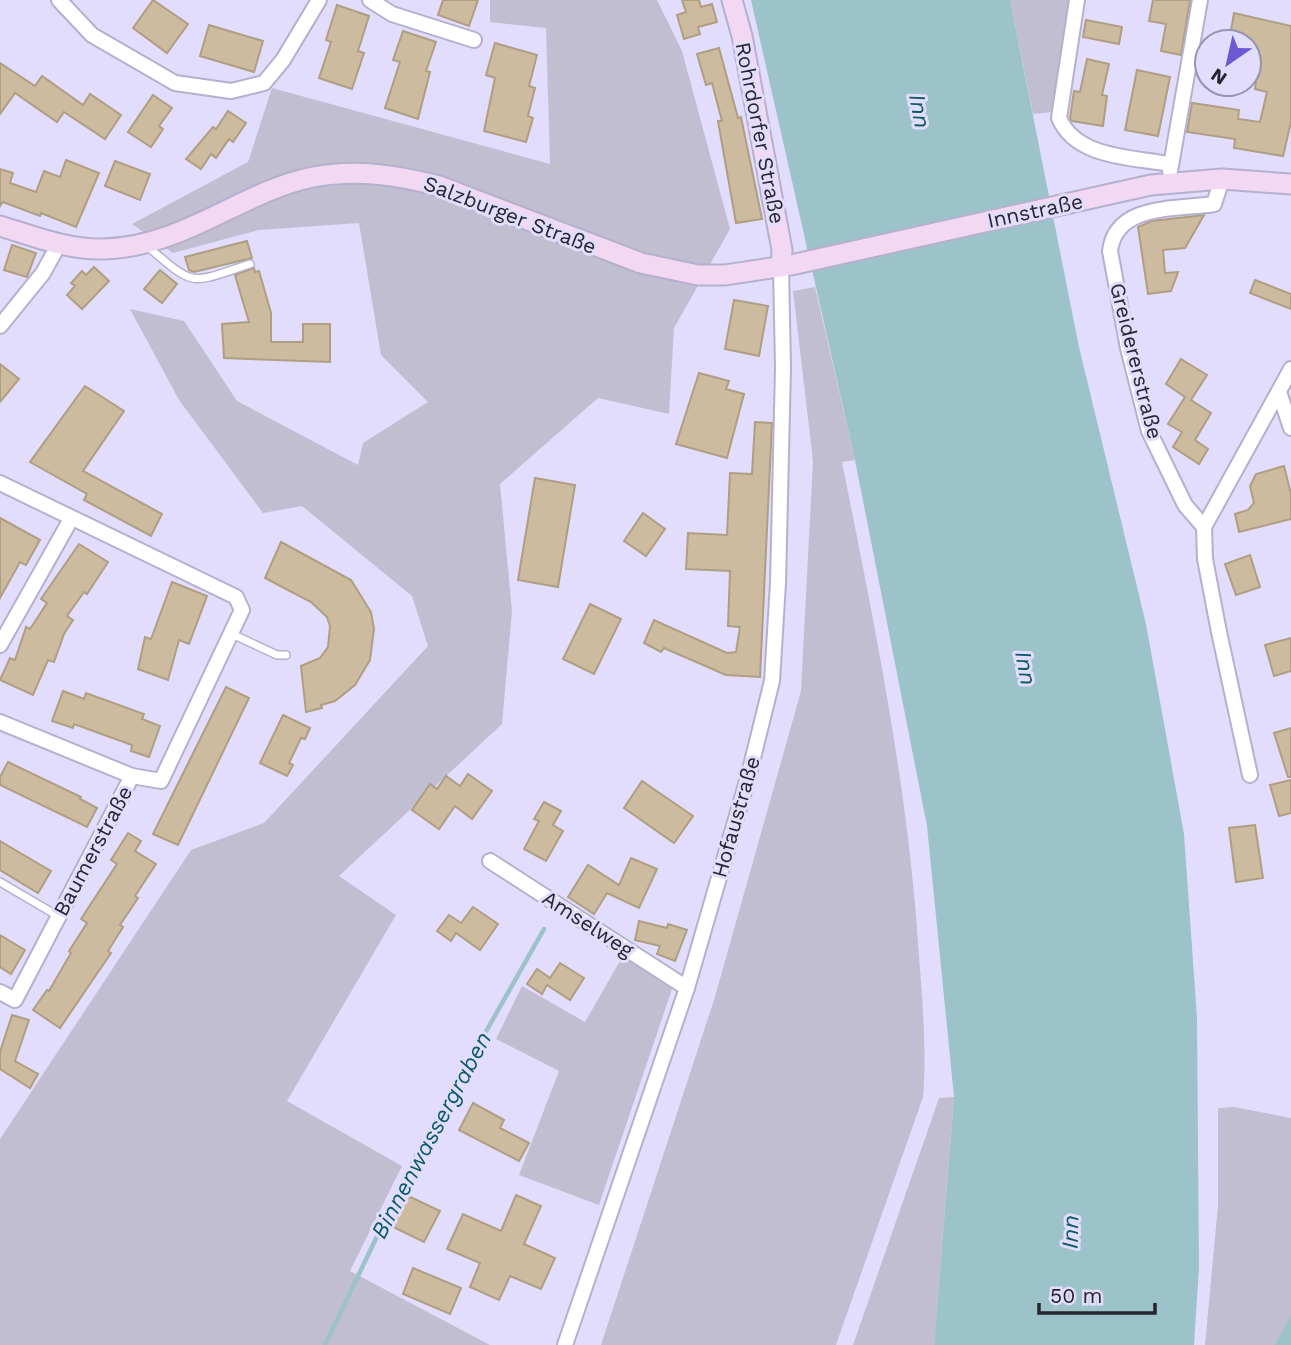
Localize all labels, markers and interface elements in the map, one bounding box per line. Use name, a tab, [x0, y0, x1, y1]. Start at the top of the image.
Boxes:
north arrow	[1193, 28, 1263, 98]
street label: Rohrdorfer Straße	[731, 40, 790, 226]
text: N	[1207, 63, 1231, 90]
water label: Inn	[903, 92, 936, 130]
street label: Salzburger Straße	[420, 170, 600, 259]
street label: Innstraße	[985, 188, 1085, 233]
street label: Greidererstraße	[1105, 280, 1168, 442]
water label: Inn	[1009, 649, 1042, 687]
street label: Hofaustraße	[706, 753, 765, 880]
street label: Baumerstraße	[48, 781, 137, 920]
street label: Amselweg	[538, 885, 639, 963]
water label: Binnenwassergraben	[365, 1027, 497, 1243]
water label: Inn	[1056, 1214, 1085, 1250]
scale bar	[1039, 1272, 1154, 1316]
text: 50 m	[1050, 1283, 1102, 1308]

